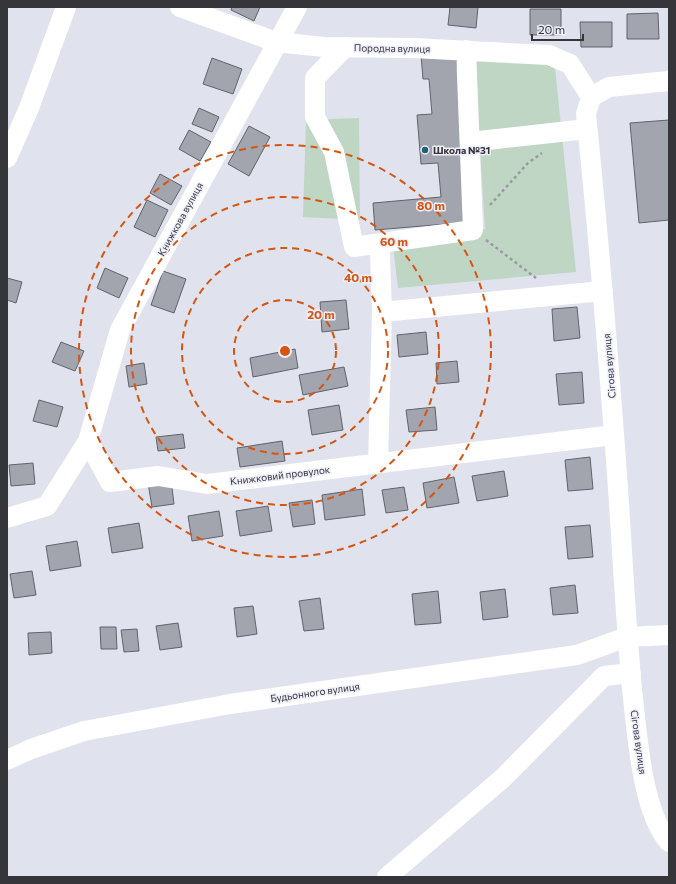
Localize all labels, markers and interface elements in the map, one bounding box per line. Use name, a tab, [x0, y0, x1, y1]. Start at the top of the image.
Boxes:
scale bar	[532, 16, 583, 42]
text: 20 m	[538, 22, 565, 36]
street label: Породна вулиця	[354, 41, 430, 55]
place label: Школа №31	[433, 144, 490, 156]
marker: Школа №31	[420, 145, 430, 155]
street label: Книжкова вулиця	[155, 180, 205, 258]
text: 80 m	[417, 198, 445, 212]
text: 60 m	[380, 234, 408, 248]
text: 40 m	[344, 270, 372, 284]
text: 20 m	[307, 307, 335, 321]
street label: Сігова вулиця	[600, 333, 618, 399]
centre of rings	[278, 344, 292, 358]
street label: Книжковий провулок	[229, 463, 331, 487]
street label: Будьонного вулиця	[270, 680, 360, 704]
street label: Сігова вулиця	[629, 709, 649, 775]

